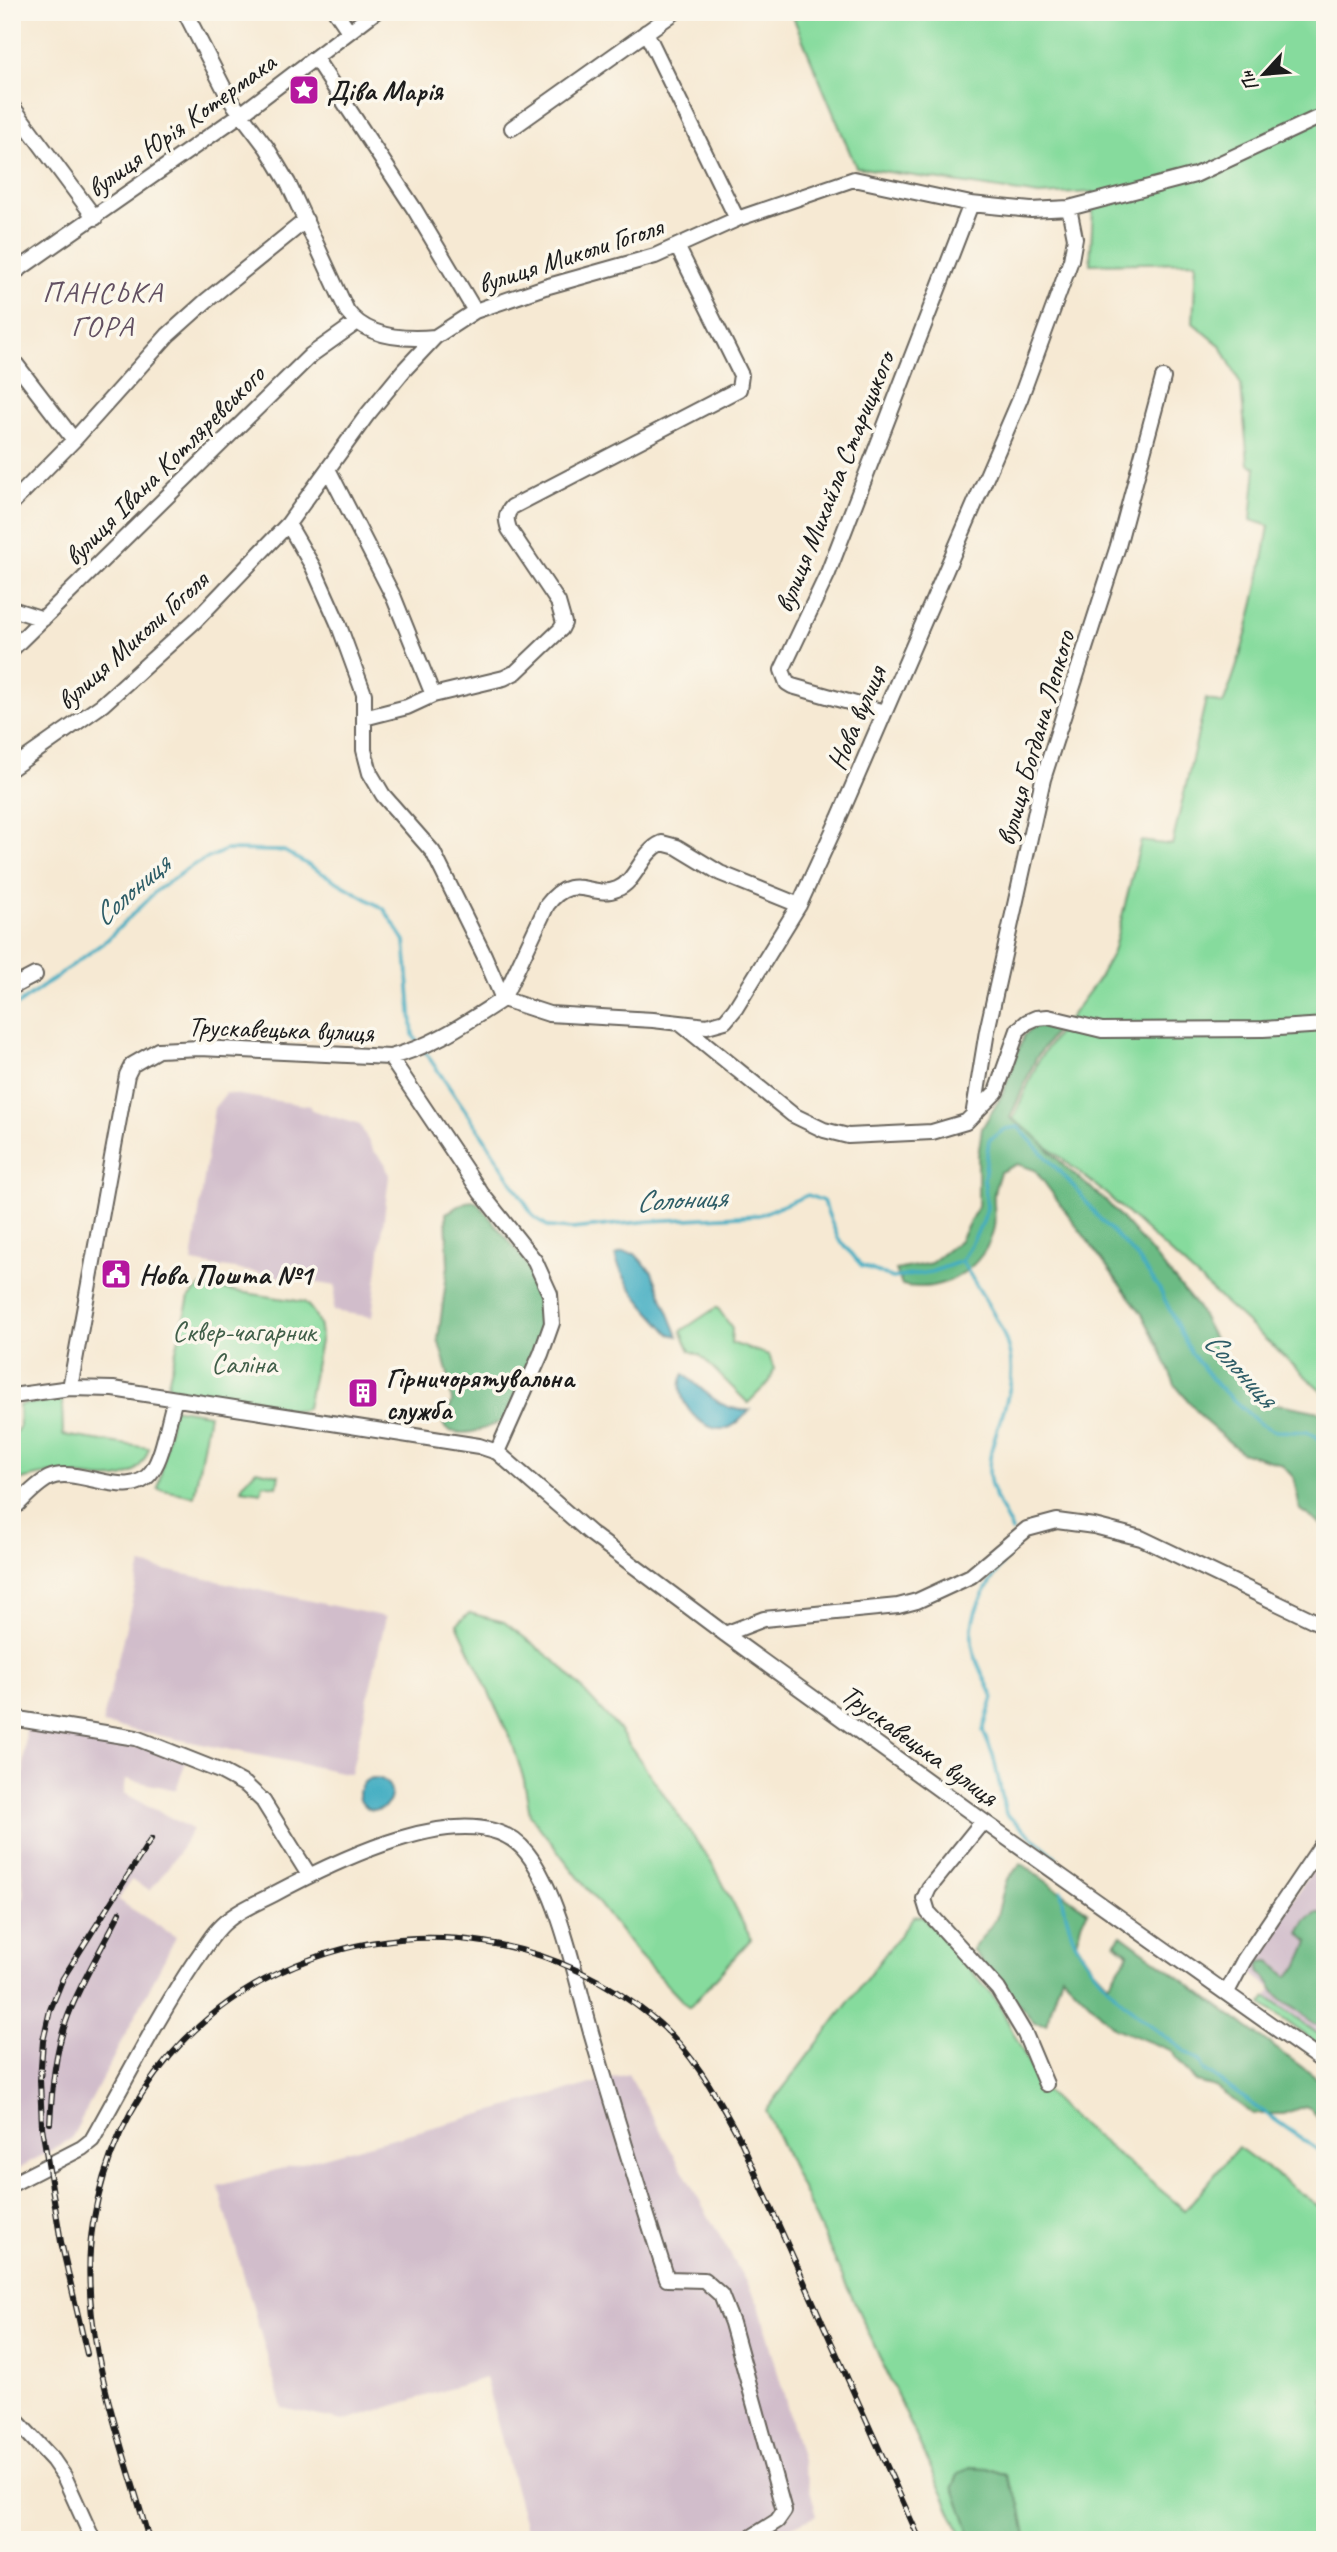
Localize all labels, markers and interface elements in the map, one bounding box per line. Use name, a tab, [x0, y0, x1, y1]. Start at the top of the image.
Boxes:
north arrow	[1228, 38, 1298, 108]
street label: вулиця Юрія Котермака	[80, 44, 284, 205]
text: Пн	[1234, 65, 1265, 95]
place icon: Діва Марія	[287, 73, 321, 107]
place label: Діва Марія	[327, 73, 444, 108]
street label: вулиця Миколи Гоголя	[473, 208, 669, 301]
district label: ПАНСЬКА ГОРА	[42, 273, 164, 345]
street label: вулиця Михайла Старицького	[766, 344, 904, 618]
street label: вулиця Івана Котляревського	[56, 356, 273, 573]
street label: вулиця Миколи Гоголя	[49, 561, 217, 717]
street label: вулиця Богдана Лепкого	[988, 625, 1083, 849]
street label: Нова вулиця	[819, 659, 894, 775]
water label: Солониця	[84, 843, 181, 934]
street label: Трускавецька вулиця	[188, 1008, 375, 1050]
water label: Солониця	[635, 1177, 731, 1220]
public building icon: Нова Пошта №1	[99, 1257, 133, 1291]
place label: Нова Пошта №1	[139, 1257, 316, 1292]
park label: Сквер-чагарник Саліна	[172, 1314, 319, 1381]
water label: Солониця	[1196, 1323, 1289, 1418]
place label: Гірничорятувальна служба	[386, 1360, 576, 1427]
building icon: Гірничорятувальна служба	[346, 1376, 380, 1410]
street label: Трускавецька вулиця	[835, 1676, 1006, 1814]

